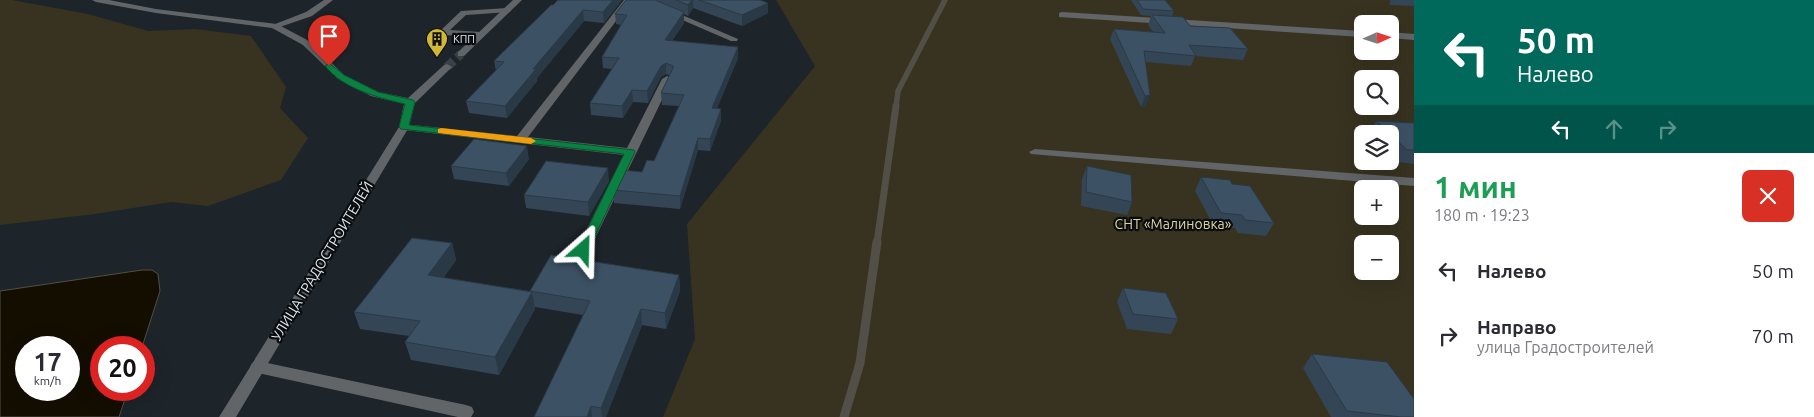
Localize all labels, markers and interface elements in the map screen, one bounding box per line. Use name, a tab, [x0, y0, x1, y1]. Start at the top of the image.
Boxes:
pin	[308, 15, 350, 66]
north arrow	[1354, 15, 1399, 60]
map controls	[1354, 15, 1399, 280]
icon: left	[1434, 20, 1499, 85]
text: 50 m	[1517, 20, 1595, 60]
icon: arrive	[315, 22, 343, 50]
building icon: КПП	[425, 27, 449, 58]
place label: КПП	[453, 33, 475, 45]
text: Налево	[1517, 61, 1594, 86]
button: search	[1354, 70, 1399, 115]
icon: left	[1547, 115, 1575, 143]
icon: ahead	[1600, 115, 1628, 143]
icon: right	[1653, 115, 1681, 143]
button: layers	[1354, 125, 1399, 170]
text: 1 мин	[1434, 170, 1517, 204]
button: close	[1742, 170, 1794, 222]
street label: УЛИЦА ГРАДОСТРОИТЕЛЕЙ	[267, 178, 376, 344]
button: +	[1354, 180, 1399, 225]
text: 180 m · 19:23	[1434, 206, 1530, 224]
park label: СНТ «Малиновка»	[1115, 216, 1232, 232]
position arrow	[556, 223, 608, 275]
button: −	[1354, 235, 1399, 280]
icon: left	[1434, 257, 1462, 285]
text: Налево	[1477, 260, 1546, 282]
text: 50 m	[1752, 260, 1794, 282]
text: Направо	[1477, 316, 1557, 338]
icon: right	[1434, 322, 1462, 350]
text: 70 m	[1752, 325, 1794, 347]
speed limit sign: 20	[90, 336, 155, 401]
text: улица Градостроителей	[1477, 338, 1654, 356]
text: 17	[33, 348, 62, 376]
text: km/h	[34, 374, 61, 387]

